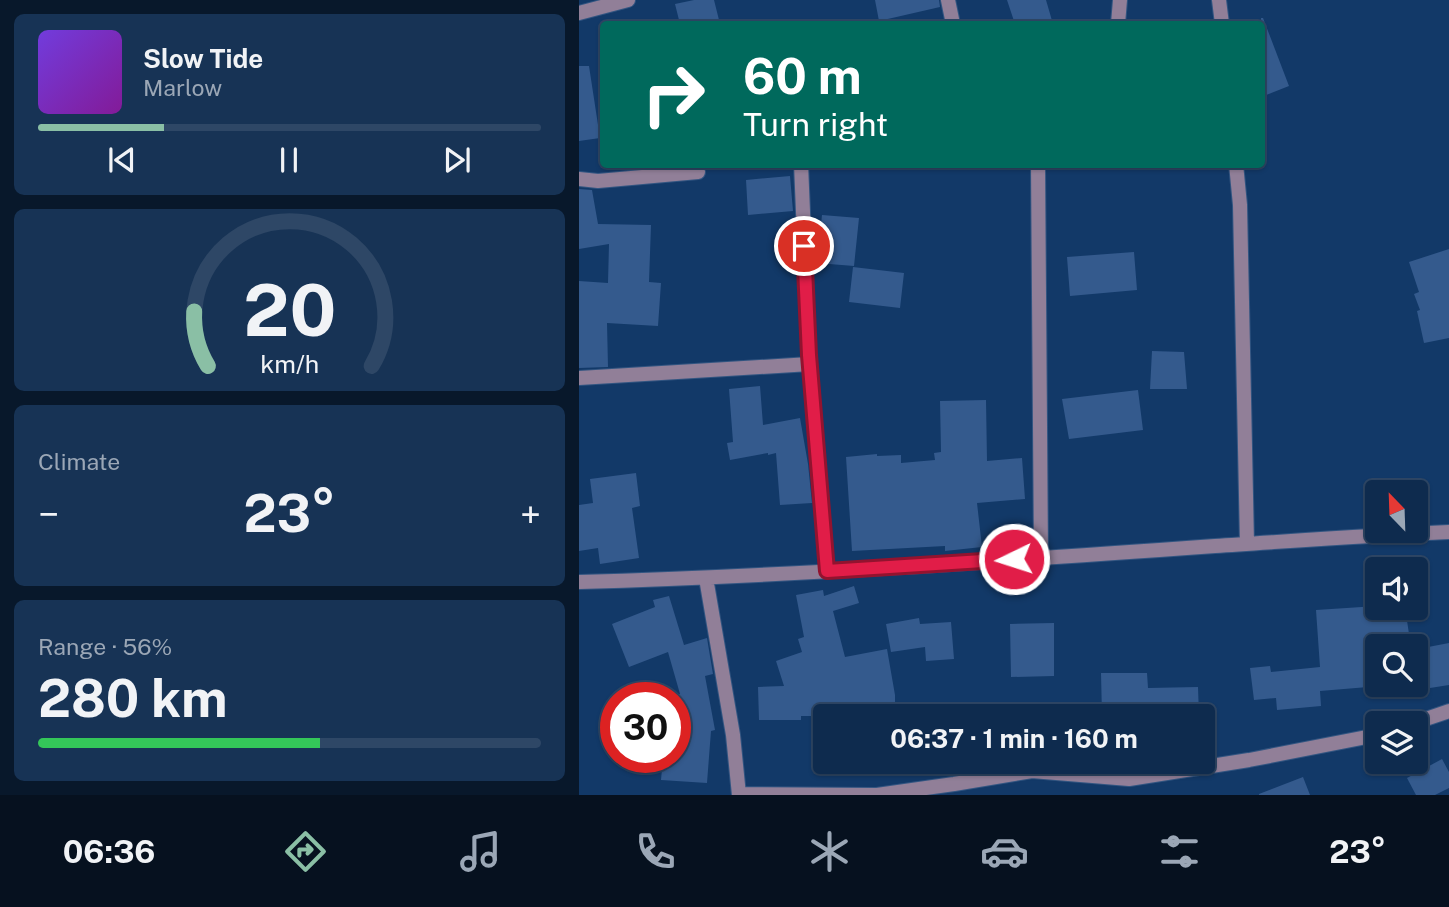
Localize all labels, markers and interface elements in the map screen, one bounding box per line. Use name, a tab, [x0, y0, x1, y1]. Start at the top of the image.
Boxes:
text: Slow Tide	[143, 43, 263, 74]
text: 60 m	[743, 47, 862, 105]
icon: right	[628, 49, 719, 140]
text: Marlow	[143, 74, 222, 101]
text: Turn right	[743, 106, 888, 143]
icon: previous	[103, 141, 141, 179]
icon: pause	[270, 141, 308, 179]
icon: next	[438, 141, 476, 179]
pin	[774, 216, 834, 276]
icon: arrive	[785, 227, 823, 265]
text: 20	[243, 267, 336, 352]
text: km/h	[260, 349, 319, 379]
text: Climate	[38, 448, 120, 475]
north arrow	[1365, 480, 1428, 542]
map controls	[1365, 480, 1428, 774]
text: 23°	[243, 483, 336, 544]
text: −	[38, 492, 59, 537]
text: +	[520, 492, 541, 537]
position arrow	[977, 522, 1051, 596]
button: sound	[1365, 557, 1428, 620]
text: Range · 56%	[38, 633, 172, 660]
button: search	[1365, 634, 1428, 697]
text: 280 km	[38, 668, 228, 729]
speed limit sign: 30	[600, 682, 691, 773]
button: layers	[1365, 711, 1428, 774]
text: 06:37 · 1 min · 160 m	[890, 723, 1138, 754]
icon: directions	[281, 827, 330, 876]
icon: music	[456, 827, 505, 876]
icon: phone	[631, 827, 680, 876]
icon: climate	[805, 827, 854, 876]
icon: car	[980, 827, 1029, 876]
icon: filters	[1155, 827, 1204, 876]
text: 06:36	[63, 833, 155, 870]
text: 23°	[1329, 833, 1386, 870]

